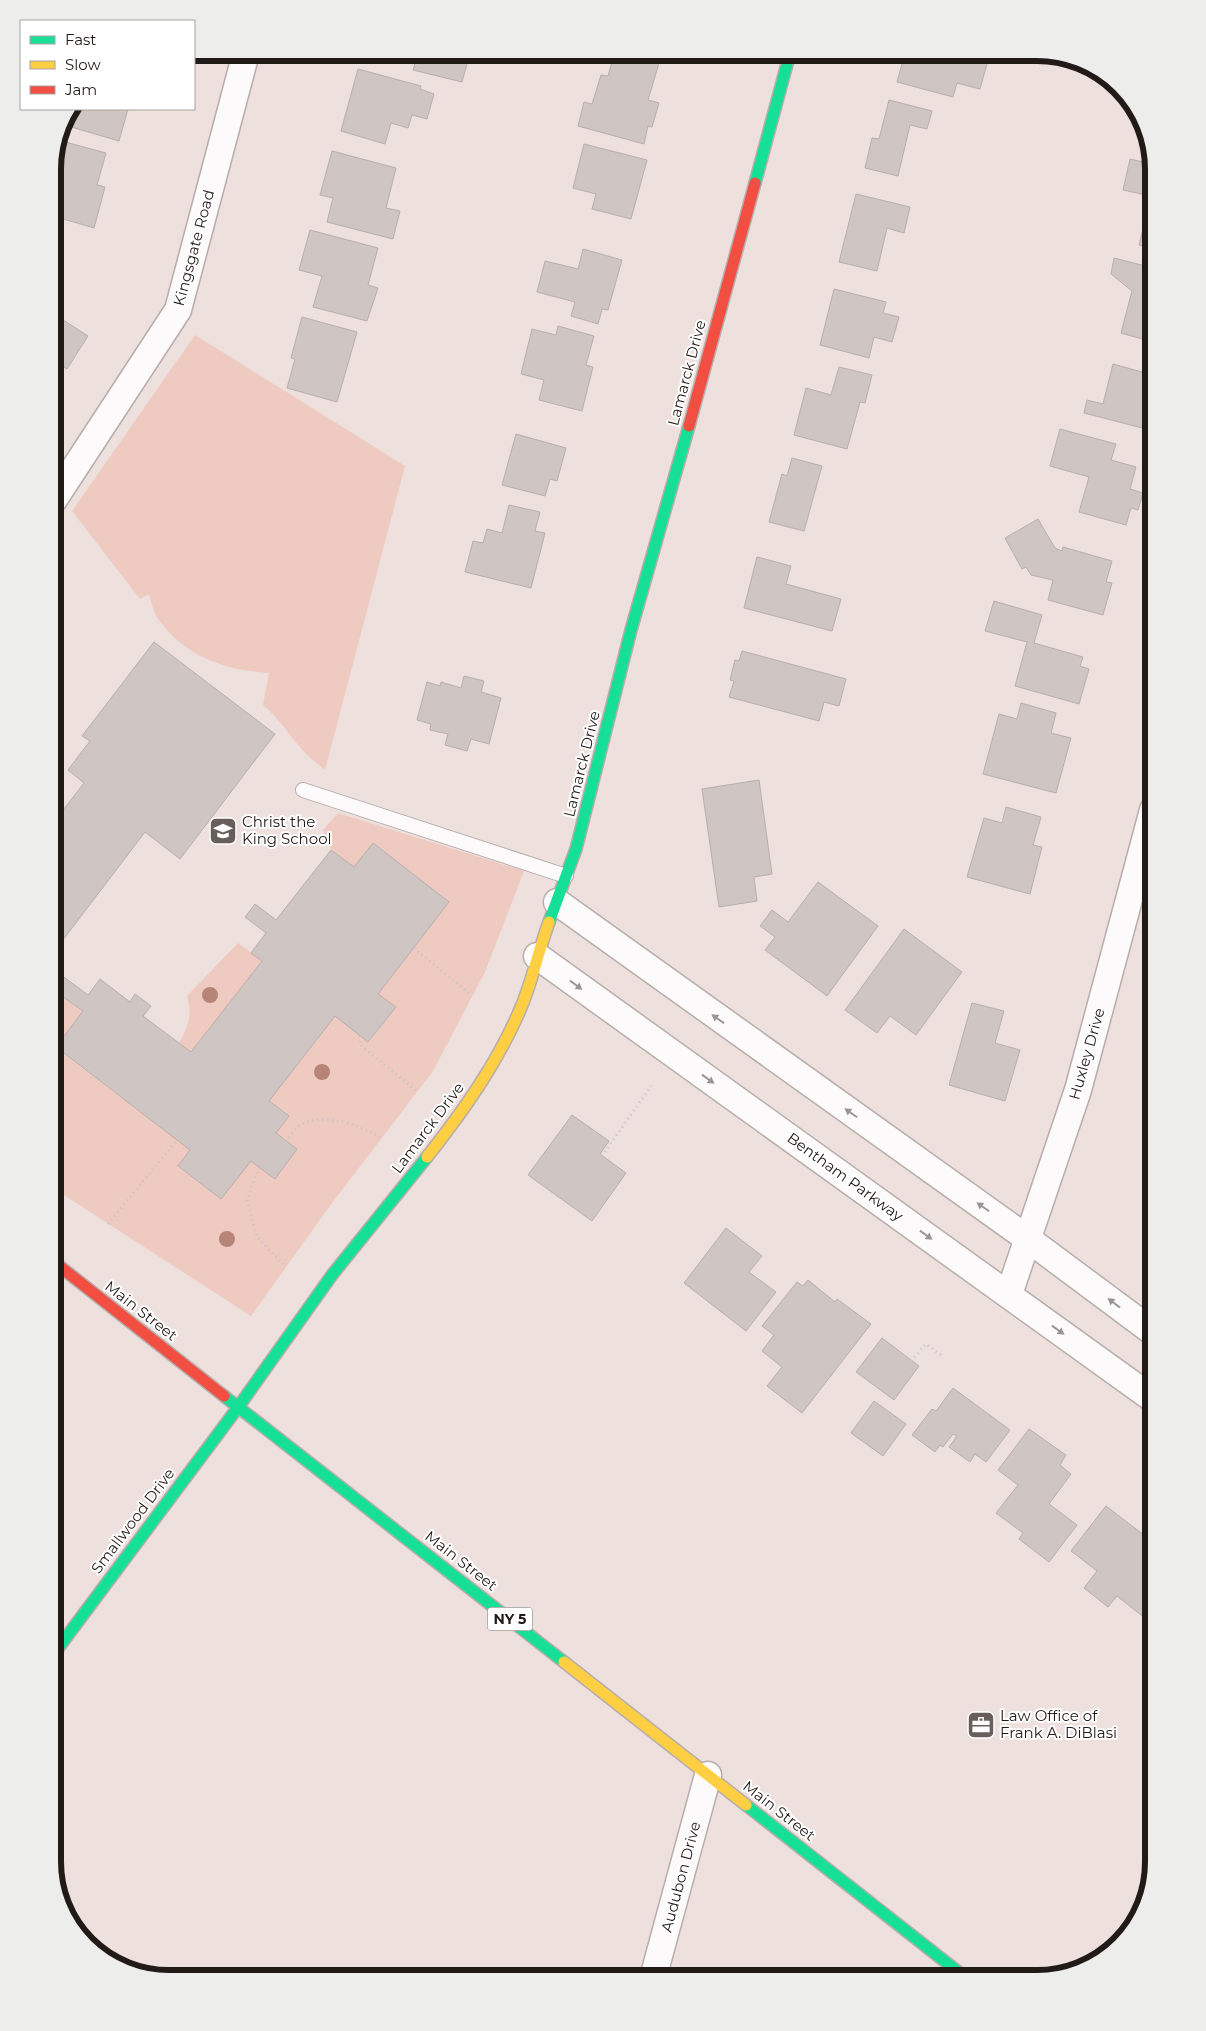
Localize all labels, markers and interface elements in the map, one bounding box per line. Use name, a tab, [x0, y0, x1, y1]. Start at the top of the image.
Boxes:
legend	[20, 20, 195, 110]
text: Fast	[65, 30, 96, 49]
text: Slow	[65, 55, 101, 74]
text: Jam	[64, 80, 97, 99]
street label: Kingsgate Road	[169, 188, 218, 308]
street label: Lamarck Drive	[663, 318, 710, 428]
street label: Lamarck Drive	[559, 709, 604, 819]
place label: Christ the King School	[242, 812, 332, 848]
school or university icon: Christ the King School	[208, 816, 238, 846]
one-way arrow	[569, 979, 582, 990]
street label: Huxley Drive	[1064, 1006, 1109, 1102]
one-way arrow	[712, 1014, 725, 1024]
one-way arrow	[701, 1074, 715, 1084]
street label: Lamarck Drive	[387, 1079, 468, 1177]
one-way arrow	[844, 1108, 858, 1118]
street label: Bentham Parkway	[784, 1128, 908, 1226]
one-way arrow	[976, 1202, 990, 1212]
one-way arrow	[919, 1230, 933, 1240]
street label: Main Street	[101, 1276, 181, 1345]
one-way arrow	[1108, 1298, 1121, 1309]
one-way arrow	[1051, 1325, 1065, 1335]
street label: Smallwood Drive	[87, 1464, 178, 1577]
street label: Main Street	[421, 1526, 501, 1595]
road number: NY 5	[488, 1608, 532, 1630]
place label: Law Office of Frank A. DiBlasi	[1000, 1706, 1117, 1742]
office icon: Law Office of Frank A. DiBlasi	[966, 1710, 996, 1740]
street label: Main Street	[739, 1776, 819, 1845]
street label: Audubon Drive	[657, 1819, 704, 1934]

